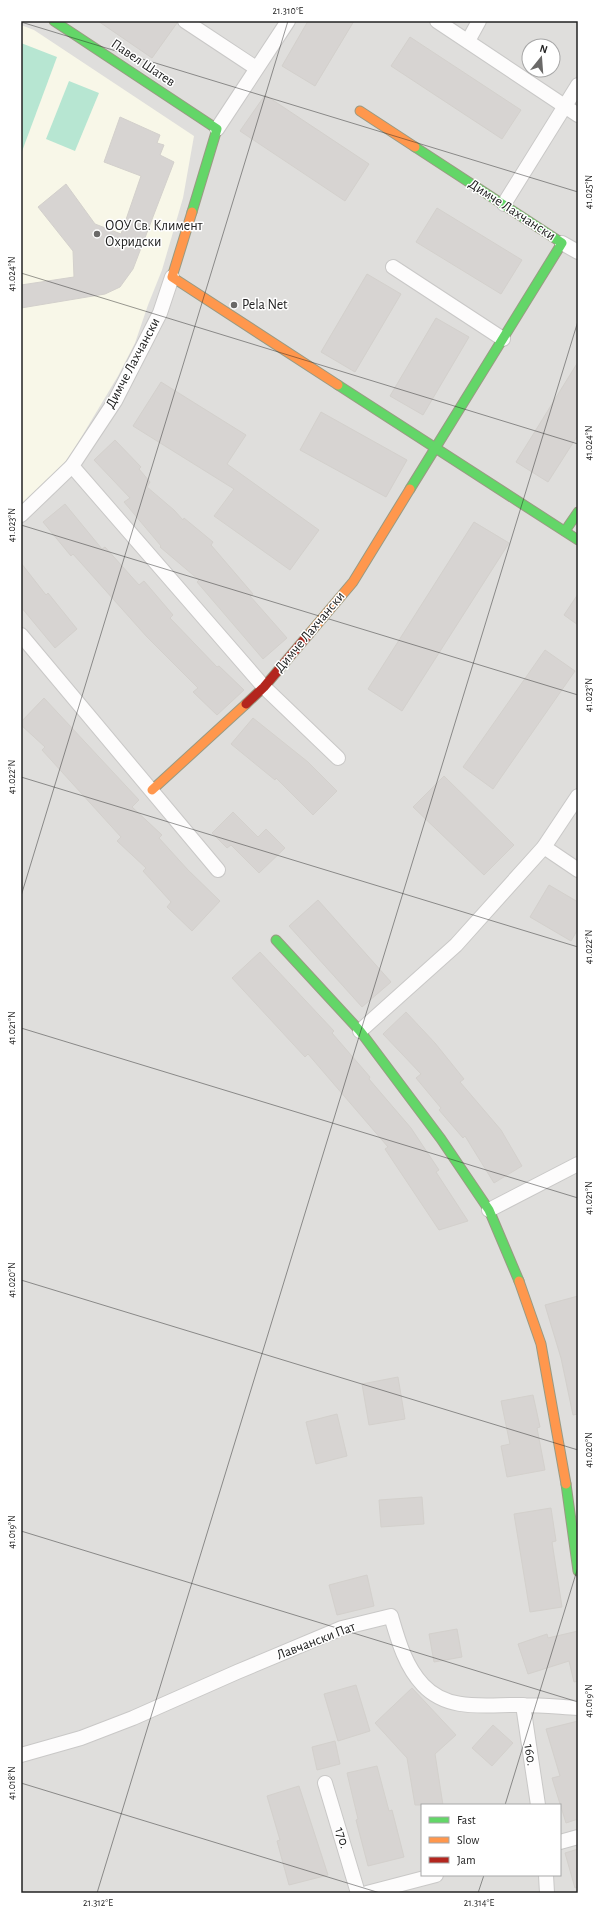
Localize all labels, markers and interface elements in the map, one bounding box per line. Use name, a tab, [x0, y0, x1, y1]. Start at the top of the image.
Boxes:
text: 21.310°E	[273, 6, 304, 16]
street label: Павел Шатев	[108, 37, 178, 89]
north arrow	[521, 38, 561, 78]
text: N	[539, 43, 549, 55]
text: 41.025°N	[584, 175, 594, 209]
street label: Димче Лахчански	[466, 177, 558, 243]
place label: ООУ Св. Климент Охридски	[105, 219, 204, 249]
marker: ООУ Св. Климент Охридски	[92, 229, 102, 239]
text: 41.024°N	[7, 257, 17, 291]
place label: Pela Net	[242, 298, 288, 312]
marker: Pela Net	[229, 300, 239, 310]
street label: Димче Лахчански	[103, 315, 163, 411]
text: 41.024°N	[584, 426, 594, 460]
text: 41.023°N	[7, 508, 17, 542]
street label: Димче Лахчански	[272, 589, 348, 675]
text: 41.023°N	[584, 678, 594, 712]
text: 41.022°N	[7, 760, 17, 794]
text: 41.022°N	[584, 930, 594, 964]
text: 41.021°N	[7, 1011, 17, 1045]
text: 41.021°N	[584, 1181, 594, 1215]
text: 41.020°N	[7, 1262, 17, 1298]
text: 41.020°N	[584, 1432, 594, 1468]
text: 41.019°N	[7, 1515, 17, 1549]
street label: Лавчански Пат	[275, 1619, 358, 1662]
text: 41.019°N	[584, 1684, 594, 1718]
street label: 160.	[521, 1743, 539, 1767]
text: 41.018°N	[7, 1766, 17, 1800]
legend	[421, 1804, 561, 1876]
text: Fast	[457, 1814, 476, 1826]
street label: 170.	[332, 1826, 352, 1850]
text: Slow	[457, 1834, 479, 1846]
text: Jam	[457, 1854, 476, 1866]
text: 21.312°E	[83, 1898, 113, 1908]
text: 21.314°E	[464, 1898, 494, 1908]

